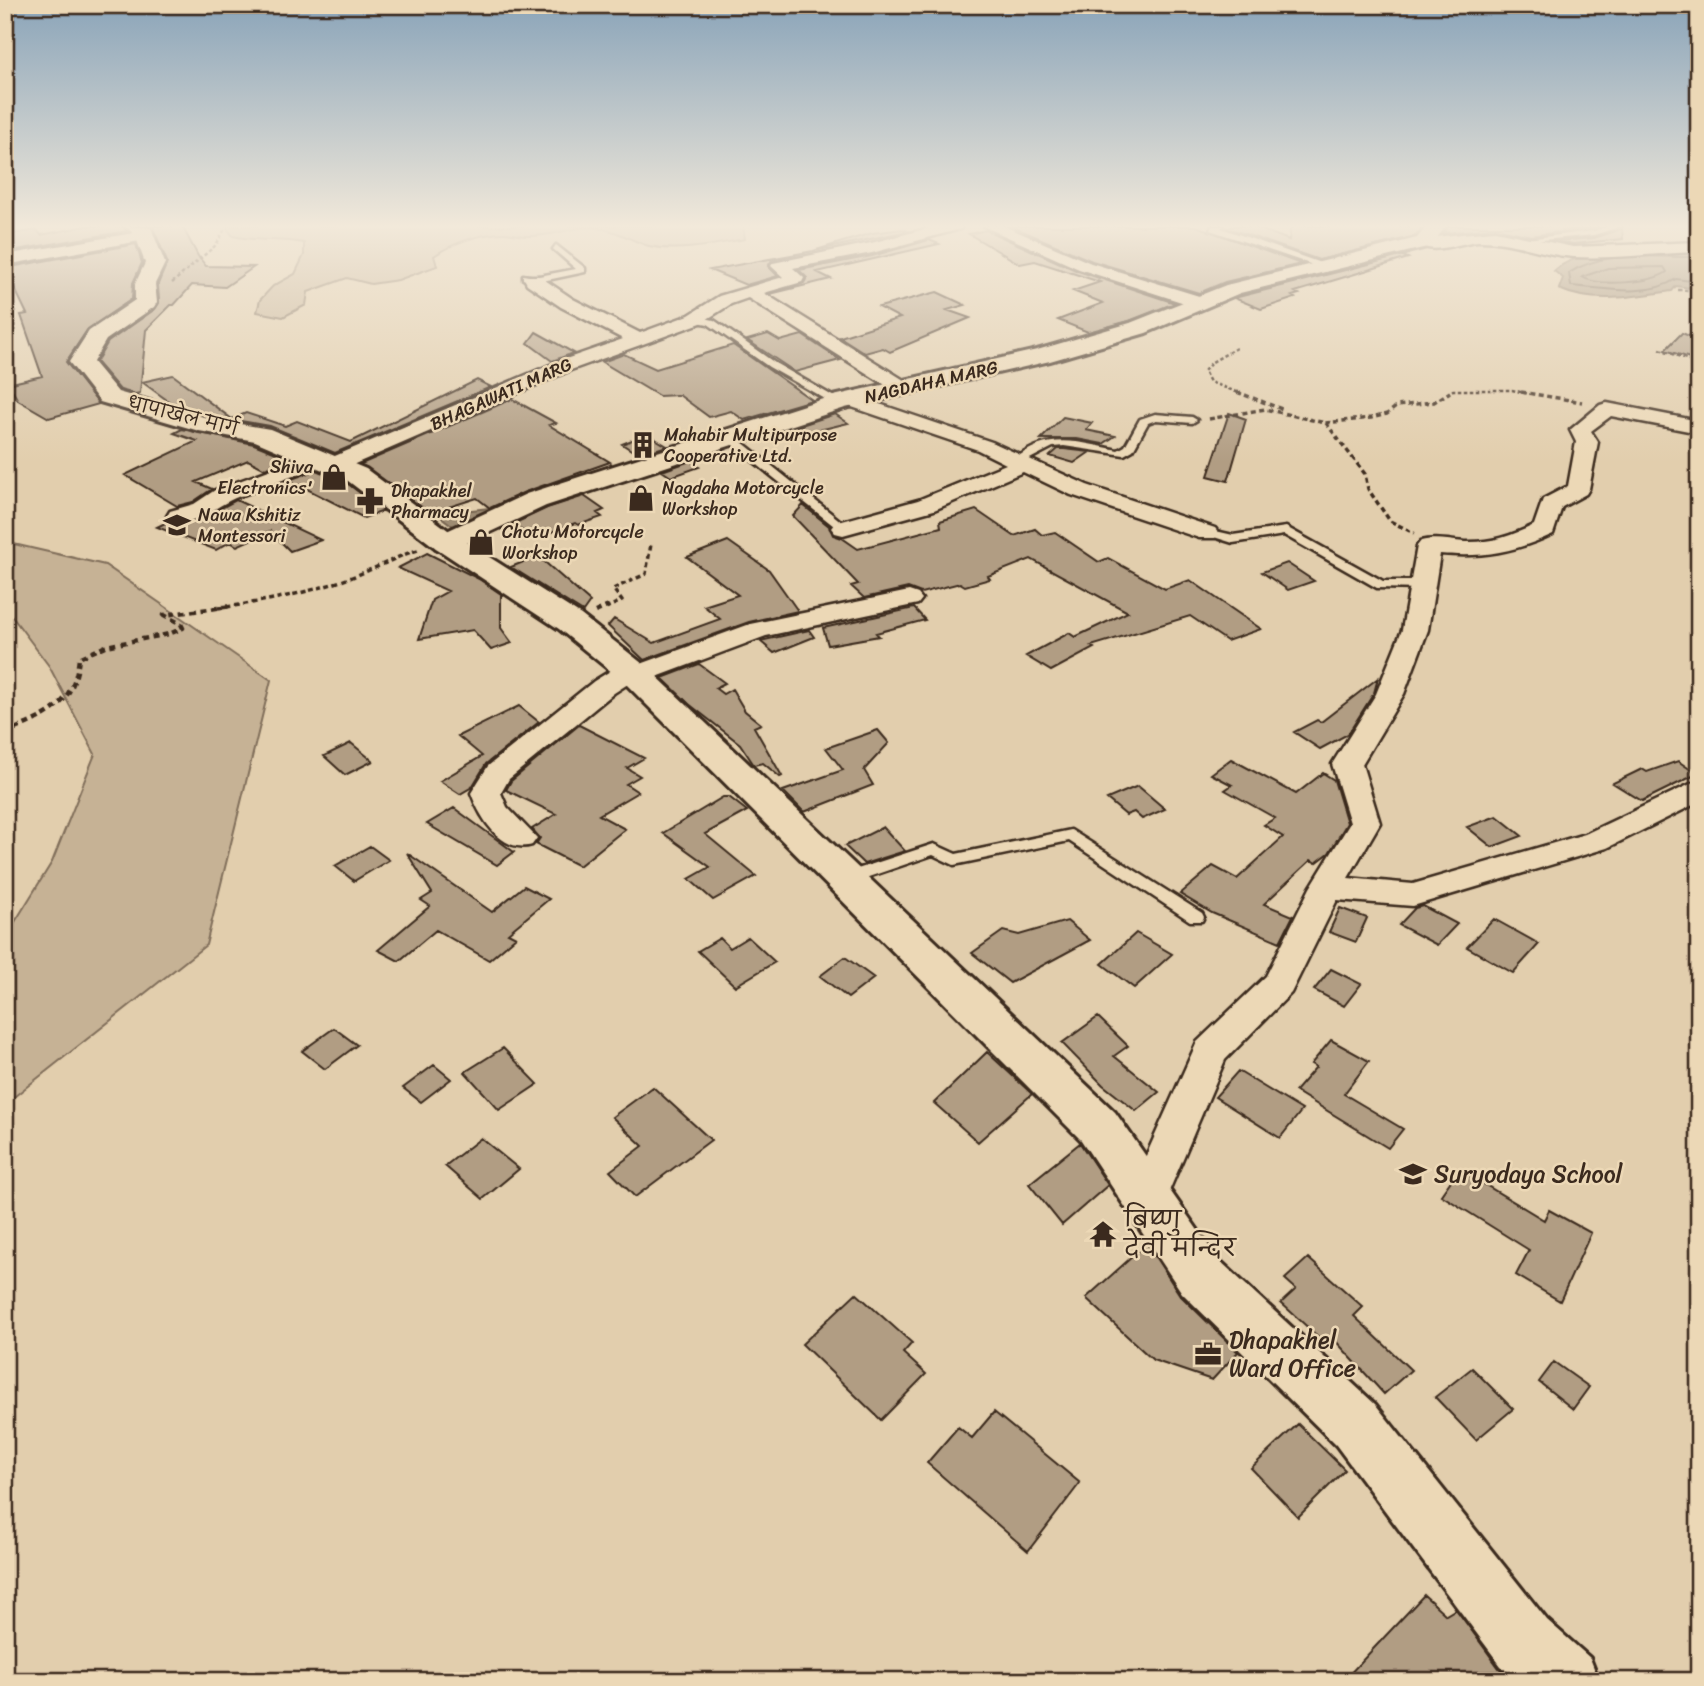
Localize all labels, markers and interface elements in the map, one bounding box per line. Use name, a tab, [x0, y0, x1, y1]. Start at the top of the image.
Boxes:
street label: BHAGAWATI MARG	[425, 348, 577, 440]
street label: NAGDAHA MARG	[861, 351, 1002, 413]
street label: धापाखेल मार्ग	[124, 387, 243, 446]
place label: Mahabir Multipurpose Cooperative Ltd.	[664, 419, 837, 472]
building icon: Mahabir Multipurpose Cooperative Ltd.	[628, 430, 658, 460]
place label: Shiva Electronics'	[217, 451, 314, 504]
shop icon: Shiva Electronics'	[319, 462, 349, 492]
place label: Nagdaha Motorcycle Workshop	[662, 472, 824, 525]
place label: Dhapakhel Pharmacy	[391, 475, 472, 528]
shop icon: Nagdaha Motorcycle Workshop	[626, 483, 656, 513]
pharmacy icon: Dhapakhel Pharmacy	[355, 486, 385, 516]
place label: Nawa Kshitiz Montessori	[198, 499, 301, 552]
school or university icon: Nawa Kshitiz Montessori	[162, 510, 192, 540]
place label: Chotu Motorcycle Workshop	[502, 516, 644, 569]
shop icon: Chotu Motorcycle Workshop	[466, 527, 496, 557]
place label: Suryodaya School	[1434, 1153, 1624, 1195]
school or university icon: Suryodaya School	[1398, 1159, 1428, 1189]
place label: बिष्णु देवी मन्दिर	[1122, 1199, 1238, 1269]
temple icon: बिष्णु देवी मन्दिर	[1088, 1219, 1118, 1249]
place label: Dhapakhel Ward Office	[1229, 1319, 1356, 1389]
office icon: Dhapakhel Ward Office	[1193, 1339, 1223, 1369]

